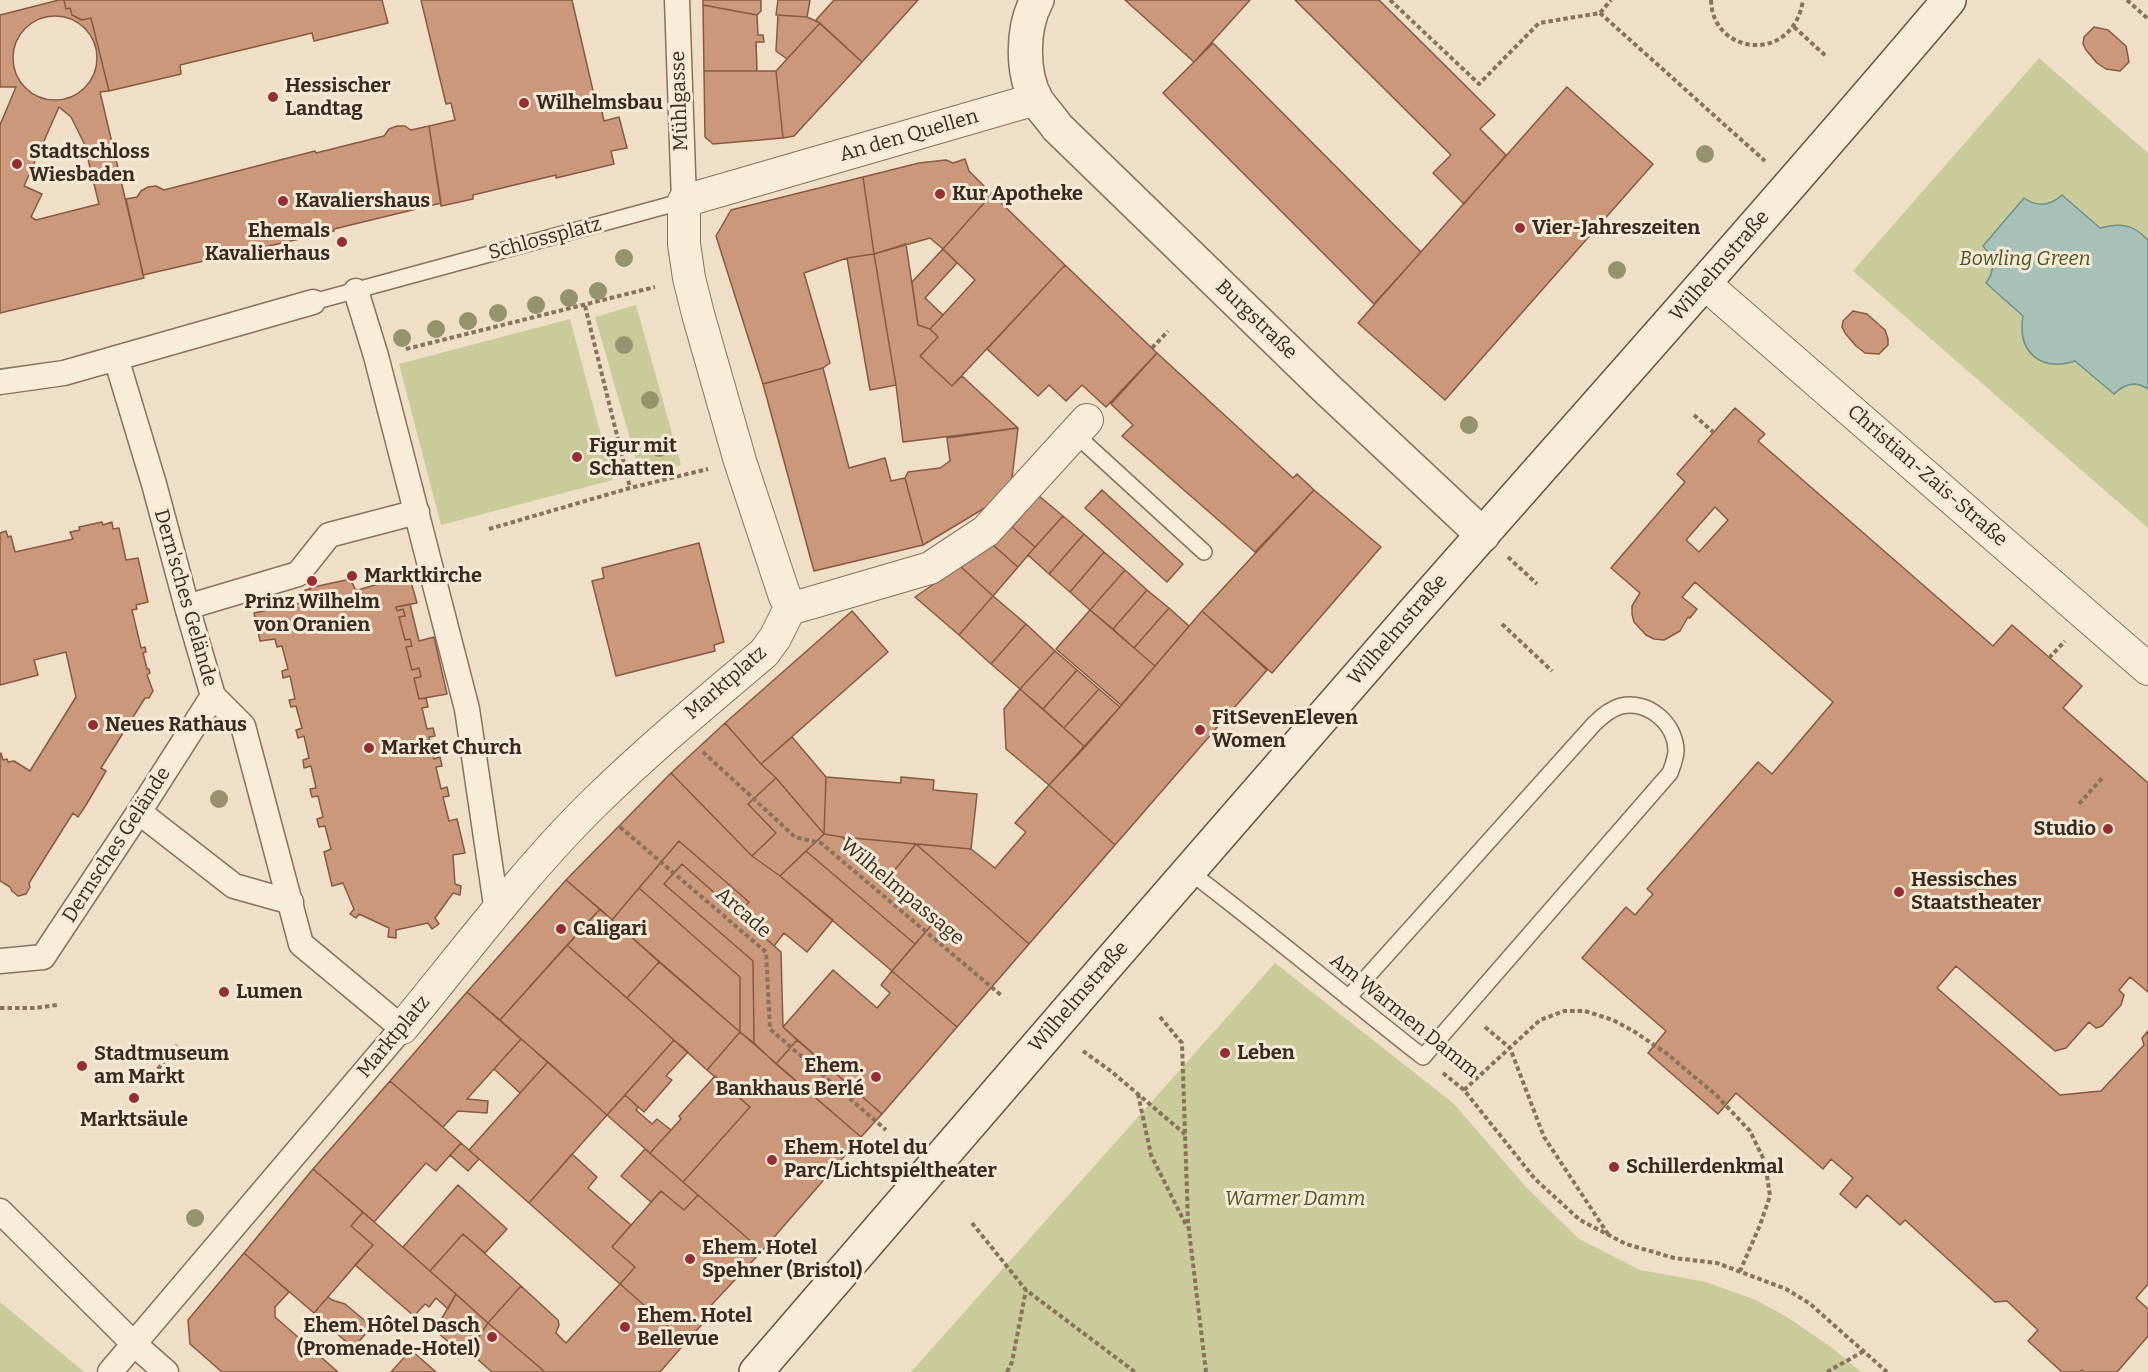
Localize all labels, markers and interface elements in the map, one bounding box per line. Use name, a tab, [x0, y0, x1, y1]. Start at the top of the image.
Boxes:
street label: Mühlgasse	[666, 50, 694, 152]
place label: Hessischer Landtag	[285, 74, 391, 121]
marker: Hessischer Landtag	[266, 90, 280, 104]
place label: Wilhelmsbau	[536, 91, 663, 115]
marker: Wilhelmsbau	[517, 96, 531, 110]
street label: An den Quellen	[837, 105, 981, 167]
place label: Stadtschloss Wiesbaden	[29, 140, 150, 187]
marker: Stadtschloss Wiesbaden	[10, 157, 24, 171]
place label: Kur Apotheke	[952, 182, 1083, 206]
marker: Kur Apotheke	[933, 187, 947, 201]
place label: Kavaliershaus	[295, 189, 430, 213]
marker: Kavaliershaus	[276, 194, 290, 208]
street label: Wilhelmstraße	[1665, 206, 1775, 326]
street label: Schlossplatz	[486, 212, 604, 266]
place label: Vier-Jahreszeiten	[1532, 216, 1700, 240]
place label: Ehemals Kavalierhaus	[205, 219, 330, 266]
marker: Vier-Jahreszeiten	[1513, 221, 1527, 235]
marker: Ehemals Kavalierhaus	[335, 235, 349, 249]
park label: Bowling Green	[1959, 247, 2091, 271]
street label: Burgstraße	[1210, 275, 1302, 365]
street label: Christian-Zais-Straße	[1842, 400, 2012, 552]
place label: Figur mit Schatten	[589, 434, 677, 481]
marker: Figur mit Schatten	[570, 450, 584, 464]
street label: Dern'sches Gelände	[148, 507, 222, 689]
place label: Marktkirche	[364, 564, 482, 588]
marker: Marktkirche	[345, 569, 359, 583]
street label: Wilhelmstraße	[1343, 570, 1453, 690]
marker: Prinz Wilhelm von Oranien	[305, 574, 319, 588]
place label: Prinz Wilhelm von Oranien	[244, 590, 380, 637]
street label: Marktplatz	[680, 641, 772, 725]
place label: FitSevenEleven Women	[1212, 706, 1358, 753]
place label: Neues Rathaus	[105, 713, 247, 737]
marker: Neues Rathaus	[86, 718, 100, 732]
marker: FitSevenEleven Women	[1193, 723, 1207, 737]
place label: Market Church	[381, 736, 522, 760]
marker: Market Church	[362, 741, 376, 755]
street label: Dernsches Gelände	[58, 763, 176, 927]
place label: Studio	[2034, 817, 2096, 841]
marker: Studio	[2101, 822, 2115, 836]
street label: Wilhelmpassage	[835, 833, 969, 951]
place label: Hessisches Staatstheater	[1911, 868, 2041, 915]
street label: Arcade	[710, 882, 776, 944]
marker: Hessisches Staatstheater	[1892, 885, 1906, 899]
place label: Caligari	[573, 917, 647, 941]
marker: Caligari	[554, 922, 568, 936]
street label: Wilhelmstraße	[1024, 937, 1134, 1057]
street label: Am Warmen Damm	[1325, 949, 1483, 1083]
place label: Lumen	[236, 980, 302, 1004]
marker: Lumen	[217, 985, 231, 999]
street label: Marktplatz	[353, 991, 435, 1083]
place label: Leben	[1237, 1041, 1295, 1065]
place label: Stadtmuseum am Markt	[94, 1042, 229, 1089]
marker: Leben	[1218, 1046, 1232, 1060]
place label: Ehem. Bankhaus Berlé	[715, 1054, 864, 1101]
marker: Stadtmuseum am Markt	[75, 1059, 89, 1073]
marker: Ehem. Bankhaus Berlé	[869, 1070, 883, 1084]
marker: Marktsäule	[127, 1091, 141, 1105]
place label: Marktsäule	[80, 1108, 188, 1132]
place label: Ehem. Hotel du Parc/Lichtspieltheater	[784, 1136, 997, 1183]
marker: Ehem. Hotel du Parc/Lichtspieltheater	[765, 1153, 779, 1167]
place label: Schillerdenkmal	[1626, 1155, 1784, 1179]
marker: Schillerdenkmal	[1607, 1160, 1621, 1174]
park label: Warmer Damm	[1225, 1187, 1365, 1211]
place label: Ehem. Hotel Spehner (Bristol)	[702, 1236, 862, 1283]
marker: Ehem. Hotel Spehner (Bristol)	[683, 1252, 697, 1266]
place label: Ehem. Hotel Bellevue	[637, 1304, 752, 1351]
place label: Ehem. Hôtel Dasch (Promenade-Hotel)	[297, 1314, 480, 1361]
marker: Ehem. Hotel Bellevue	[618, 1320, 632, 1334]
marker: Ehem. Hôtel Dasch (Promenade-Hotel)	[485, 1330, 499, 1344]

